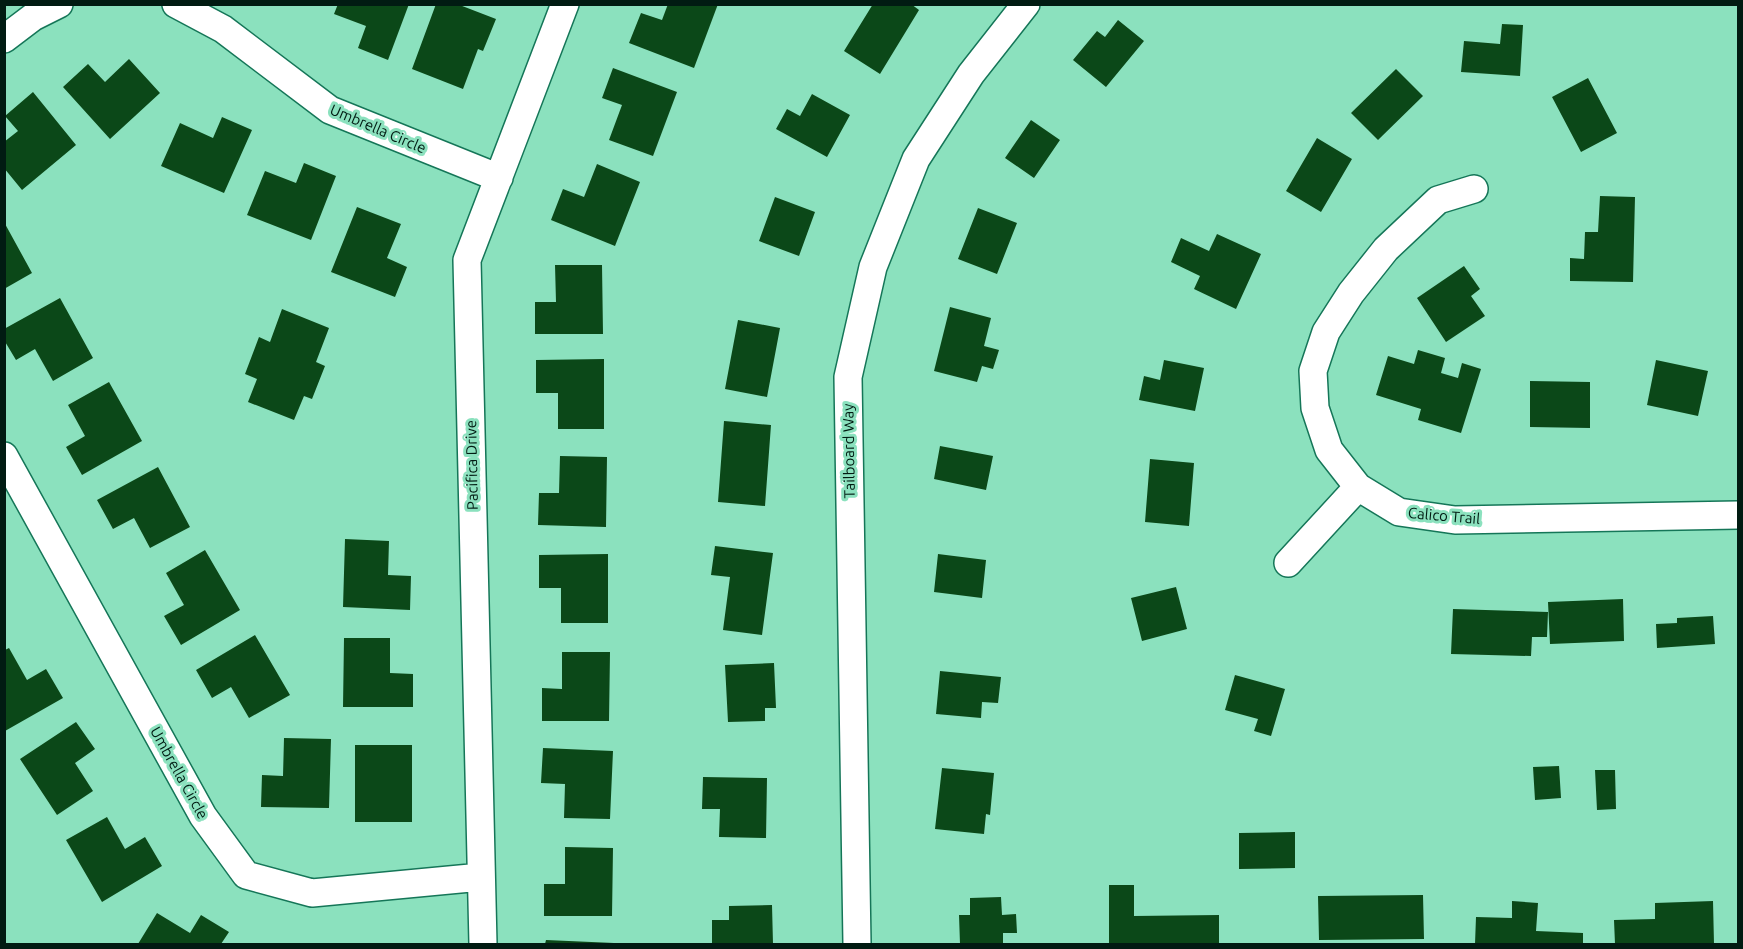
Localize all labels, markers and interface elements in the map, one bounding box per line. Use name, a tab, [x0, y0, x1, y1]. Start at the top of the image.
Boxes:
street label: Umbrella Circle	[328, 101, 429, 156]
street label: Tailboard Way	[839, 404, 858, 498]
street label: Pacifica Drive	[462, 420, 481, 510]
street label: Calico Trail	[1407, 504, 1481, 527]
street label: Umbrella Circle	[147, 724, 212, 822]

